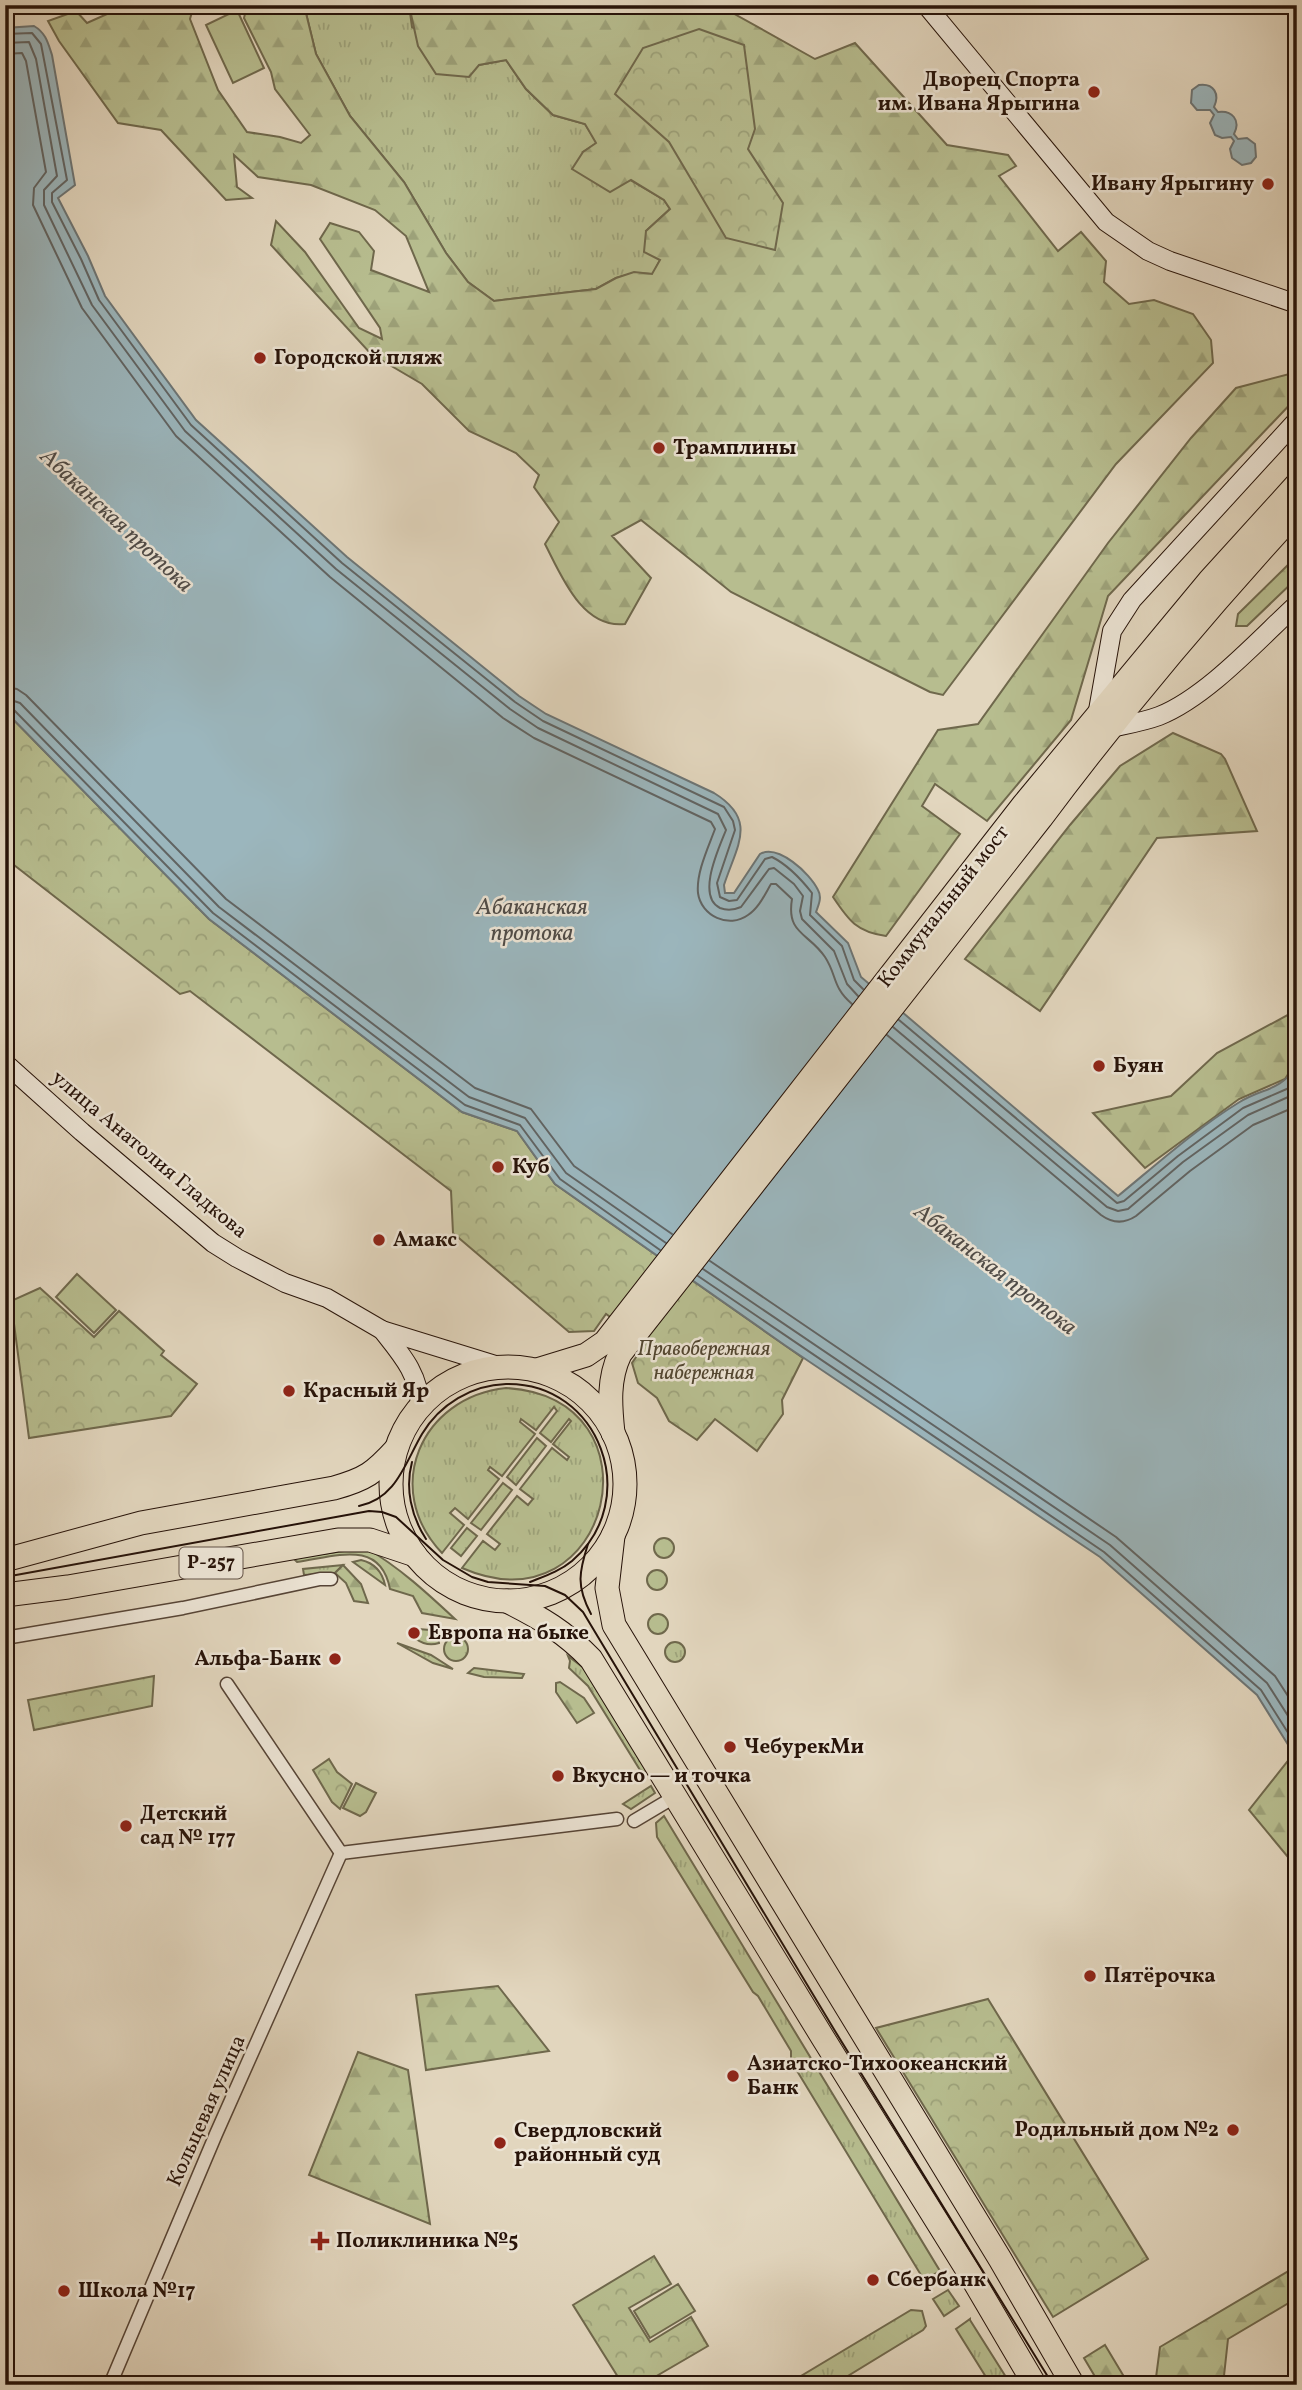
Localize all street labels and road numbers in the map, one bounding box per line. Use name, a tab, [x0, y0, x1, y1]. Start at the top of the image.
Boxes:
street label: Коммунальный мост	[871, 819, 1017, 994]
street label: улица Анатолия Гладкова	[45, 1064, 253, 1246]
road number: Р-257	[180, 1548, 242, 1578]
street label: Кольцевая улица	[161, 2031, 253, 2191]

